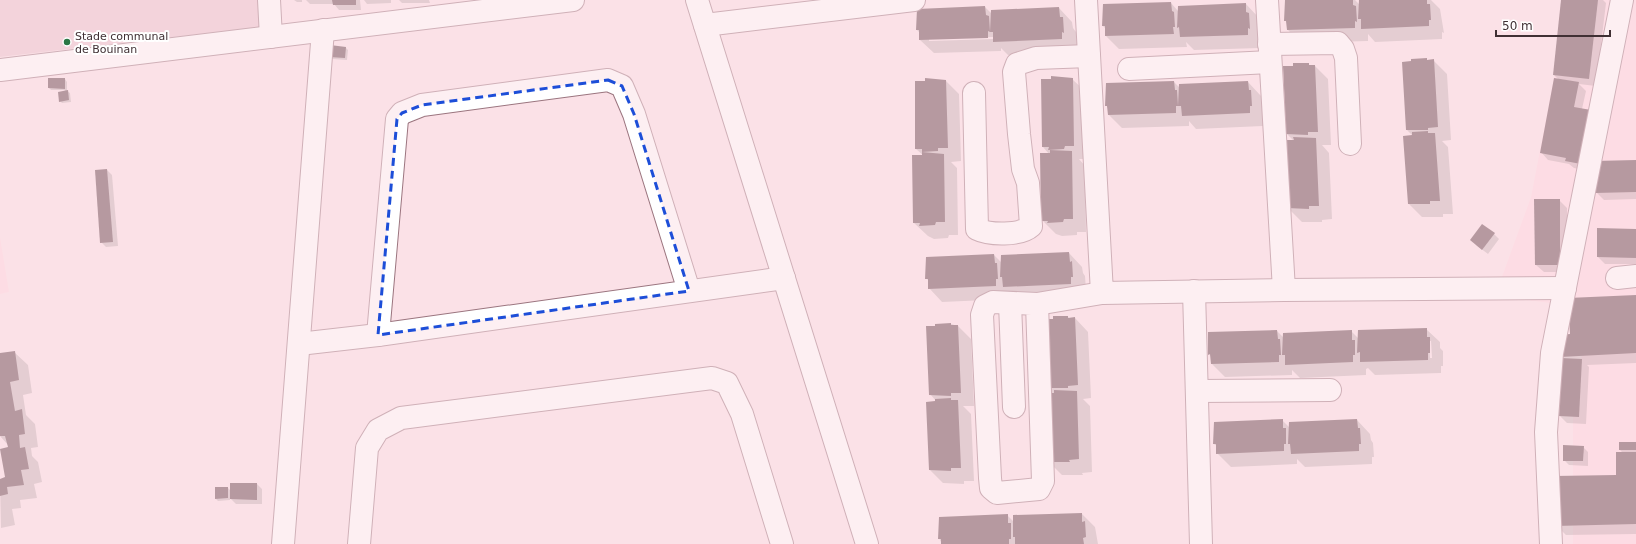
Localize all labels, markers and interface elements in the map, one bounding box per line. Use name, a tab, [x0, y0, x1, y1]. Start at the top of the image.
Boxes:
scale bar	[1496, 12, 1610, 38]
text: 50 m	[1502, 19, 1533, 33]
place label: Stade communal de Bouinan	[75, 30, 168, 56]
marker: Stade communal de Bouinan	[62, 37, 72, 47]

